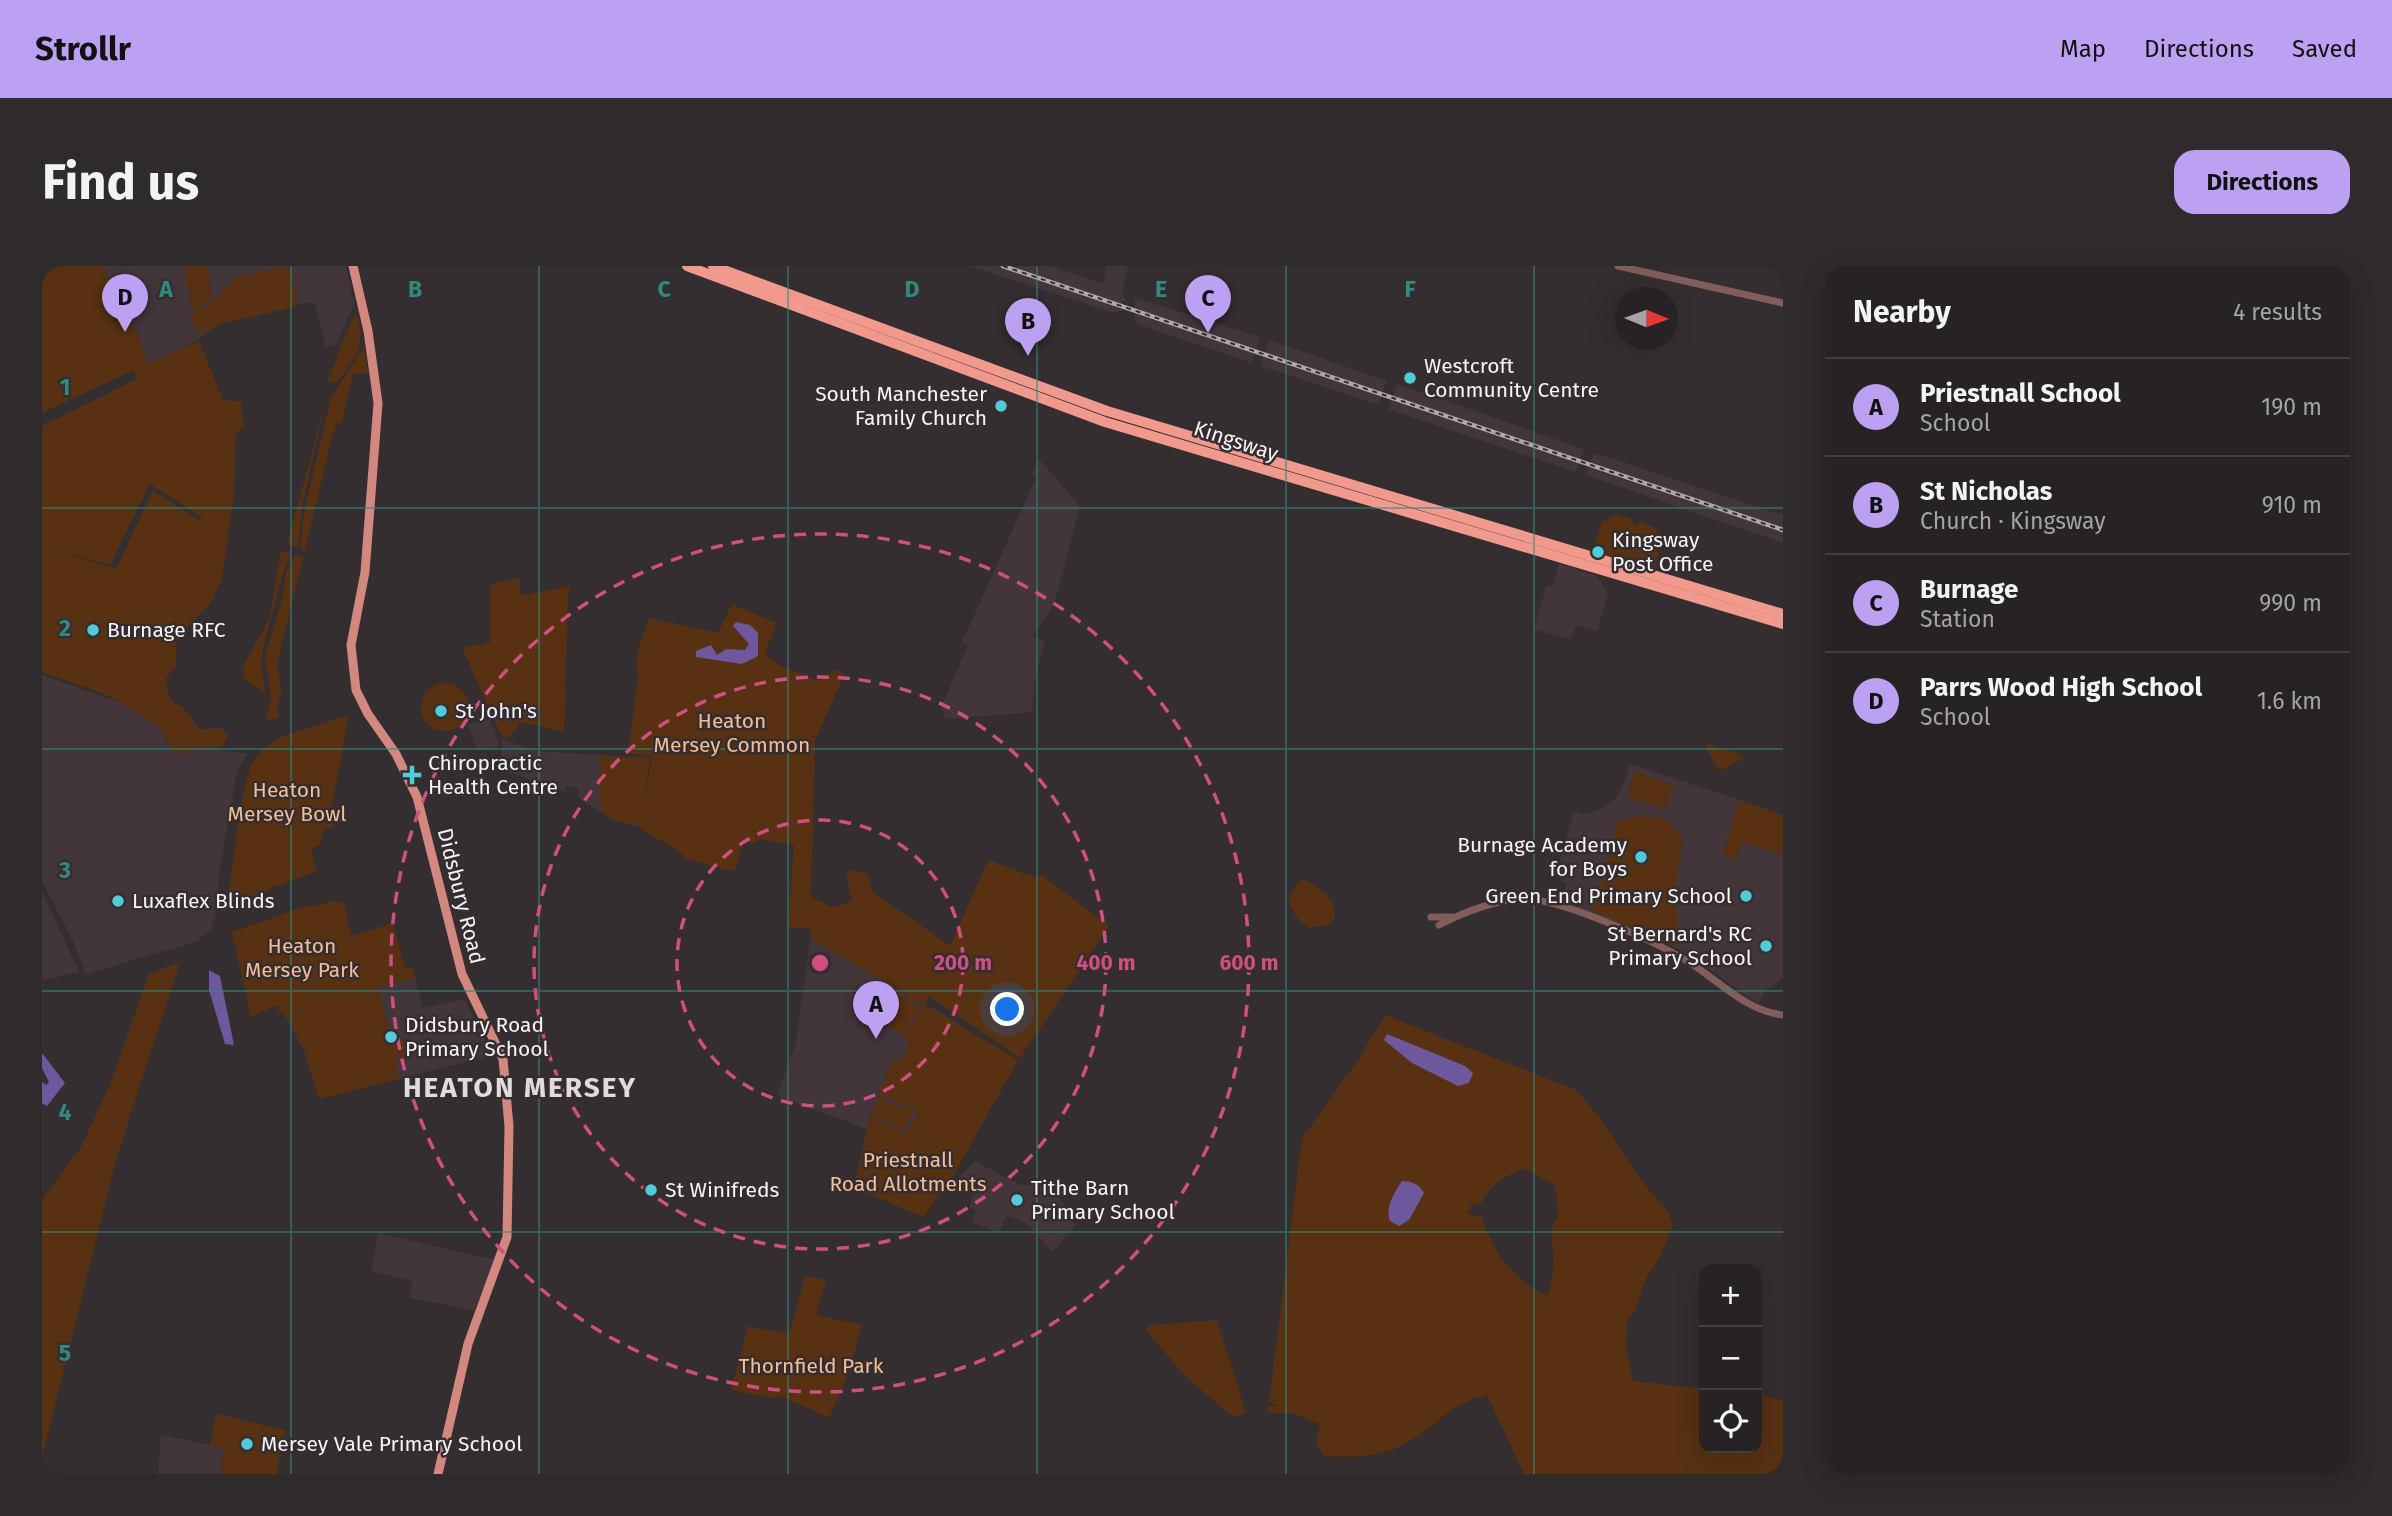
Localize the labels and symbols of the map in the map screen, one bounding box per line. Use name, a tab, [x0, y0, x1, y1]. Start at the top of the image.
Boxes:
pin: D	[102, 274, 148, 332]
text: A	[158, 275, 173, 303]
text: B	[408, 275, 422, 303]
text: C	[657, 275, 671, 303]
text: D	[905, 275, 920, 303]
text: E	[1155, 275, 1167, 303]
pin: C	[1185, 275, 1231, 333]
text: F	[1404, 275, 1416, 303]
north arrow	[1615, 287, 1678, 350]
pin: B	[1005, 298, 1051, 356]
place label: Westcroft Community Centre	[1424, 353, 1599, 403]
marker: Westcroft Community Centre	[1402, 370, 1418, 386]
text: 1	[60, 373, 70, 401]
place label: South Manchester Family Church	[815, 381, 987, 431]
marker: South Manchester Family Church	[993, 398, 1009, 414]
street label: Kingsway	[1190, 415, 1282, 467]
place label: Kingsway Post Office	[1612, 527, 1714, 577]
marker: Kingsway Post Office	[1590, 544, 1606, 560]
text: 2	[59, 614, 71, 642]
place label: Burnage RFC	[107, 617, 226, 643]
marker: Burnage RFC	[85, 622, 101, 638]
place label: St John's	[455, 698, 537, 724]
marker: St John's	[433, 703, 449, 719]
park label: Heaton Mersey Common	[654, 708, 810, 758]
place label: Chiropractic Health Centre	[428, 750, 558, 800]
marker: Chiropractic Health Centre	[402, 765, 422, 785]
park label: Heaton Mersey Bowl	[228, 777, 346, 827]
street label: Didsbury Road	[432, 825, 490, 967]
place label: Burnage Academy for Boys	[1457, 832, 1628, 882]
marker: Burnage Academy for Boys	[1633, 849, 1649, 865]
text: 3	[58, 856, 71, 884]
place label: Green End Primary School	[1485, 883, 1732, 909]
place label: Luxaflex Blinds	[132, 888, 275, 914]
marker: Green End Primary School	[1738, 888, 1754, 904]
marker: Luxaflex Blinds	[110, 893, 126, 909]
place label: St Bernard's RC Primary School	[1607, 921, 1752, 971]
park label: Heaton Mersey Park	[245, 933, 359, 983]
marker: St Bernard's RC Primary School	[1758, 938, 1774, 954]
text: 200 m	[934, 950, 992, 976]
text: 400 m	[1076, 950, 1136, 976]
text: 600 m	[1219, 950, 1279, 976]
centre of rings	[808, 951, 832, 975]
pin: A	[853, 981, 899, 1039]
your location	[990, 992, 1024, 1026]
place label: Didsbury Road Primary School	[405, 1012, 549, 1062]
marker: Didsbury Road Primary School	[383, 1029, 399, 1045]
district label: HEATON MERSEY	[403, 1071, 637, 1104]
text: 4	[59, 1098, 72, 1126]
park label: Priestnall Road Allotments	[829, 1147, 987, 1197]
place label: Tithe Barn Primary School	[1031, 1175, 1175, 1225]
place label: St Winifreds	[665, 1177, 780, 1203]
marker: St Winifreds	[643, 1182, 659, 1198]
marker: Tithe Barn Primary School	[1009, 1192, 1025, 1208]
text: 5	[59, 1339, 71, 1367]
park label: Thornfield Park	[739, 1353, 884, 1379]
place label: Mersey Vale Primary School	[261, 1431, 522, 1457]
marker: Mersey Vale Primary School	[239, 1436, 255, 1452]

